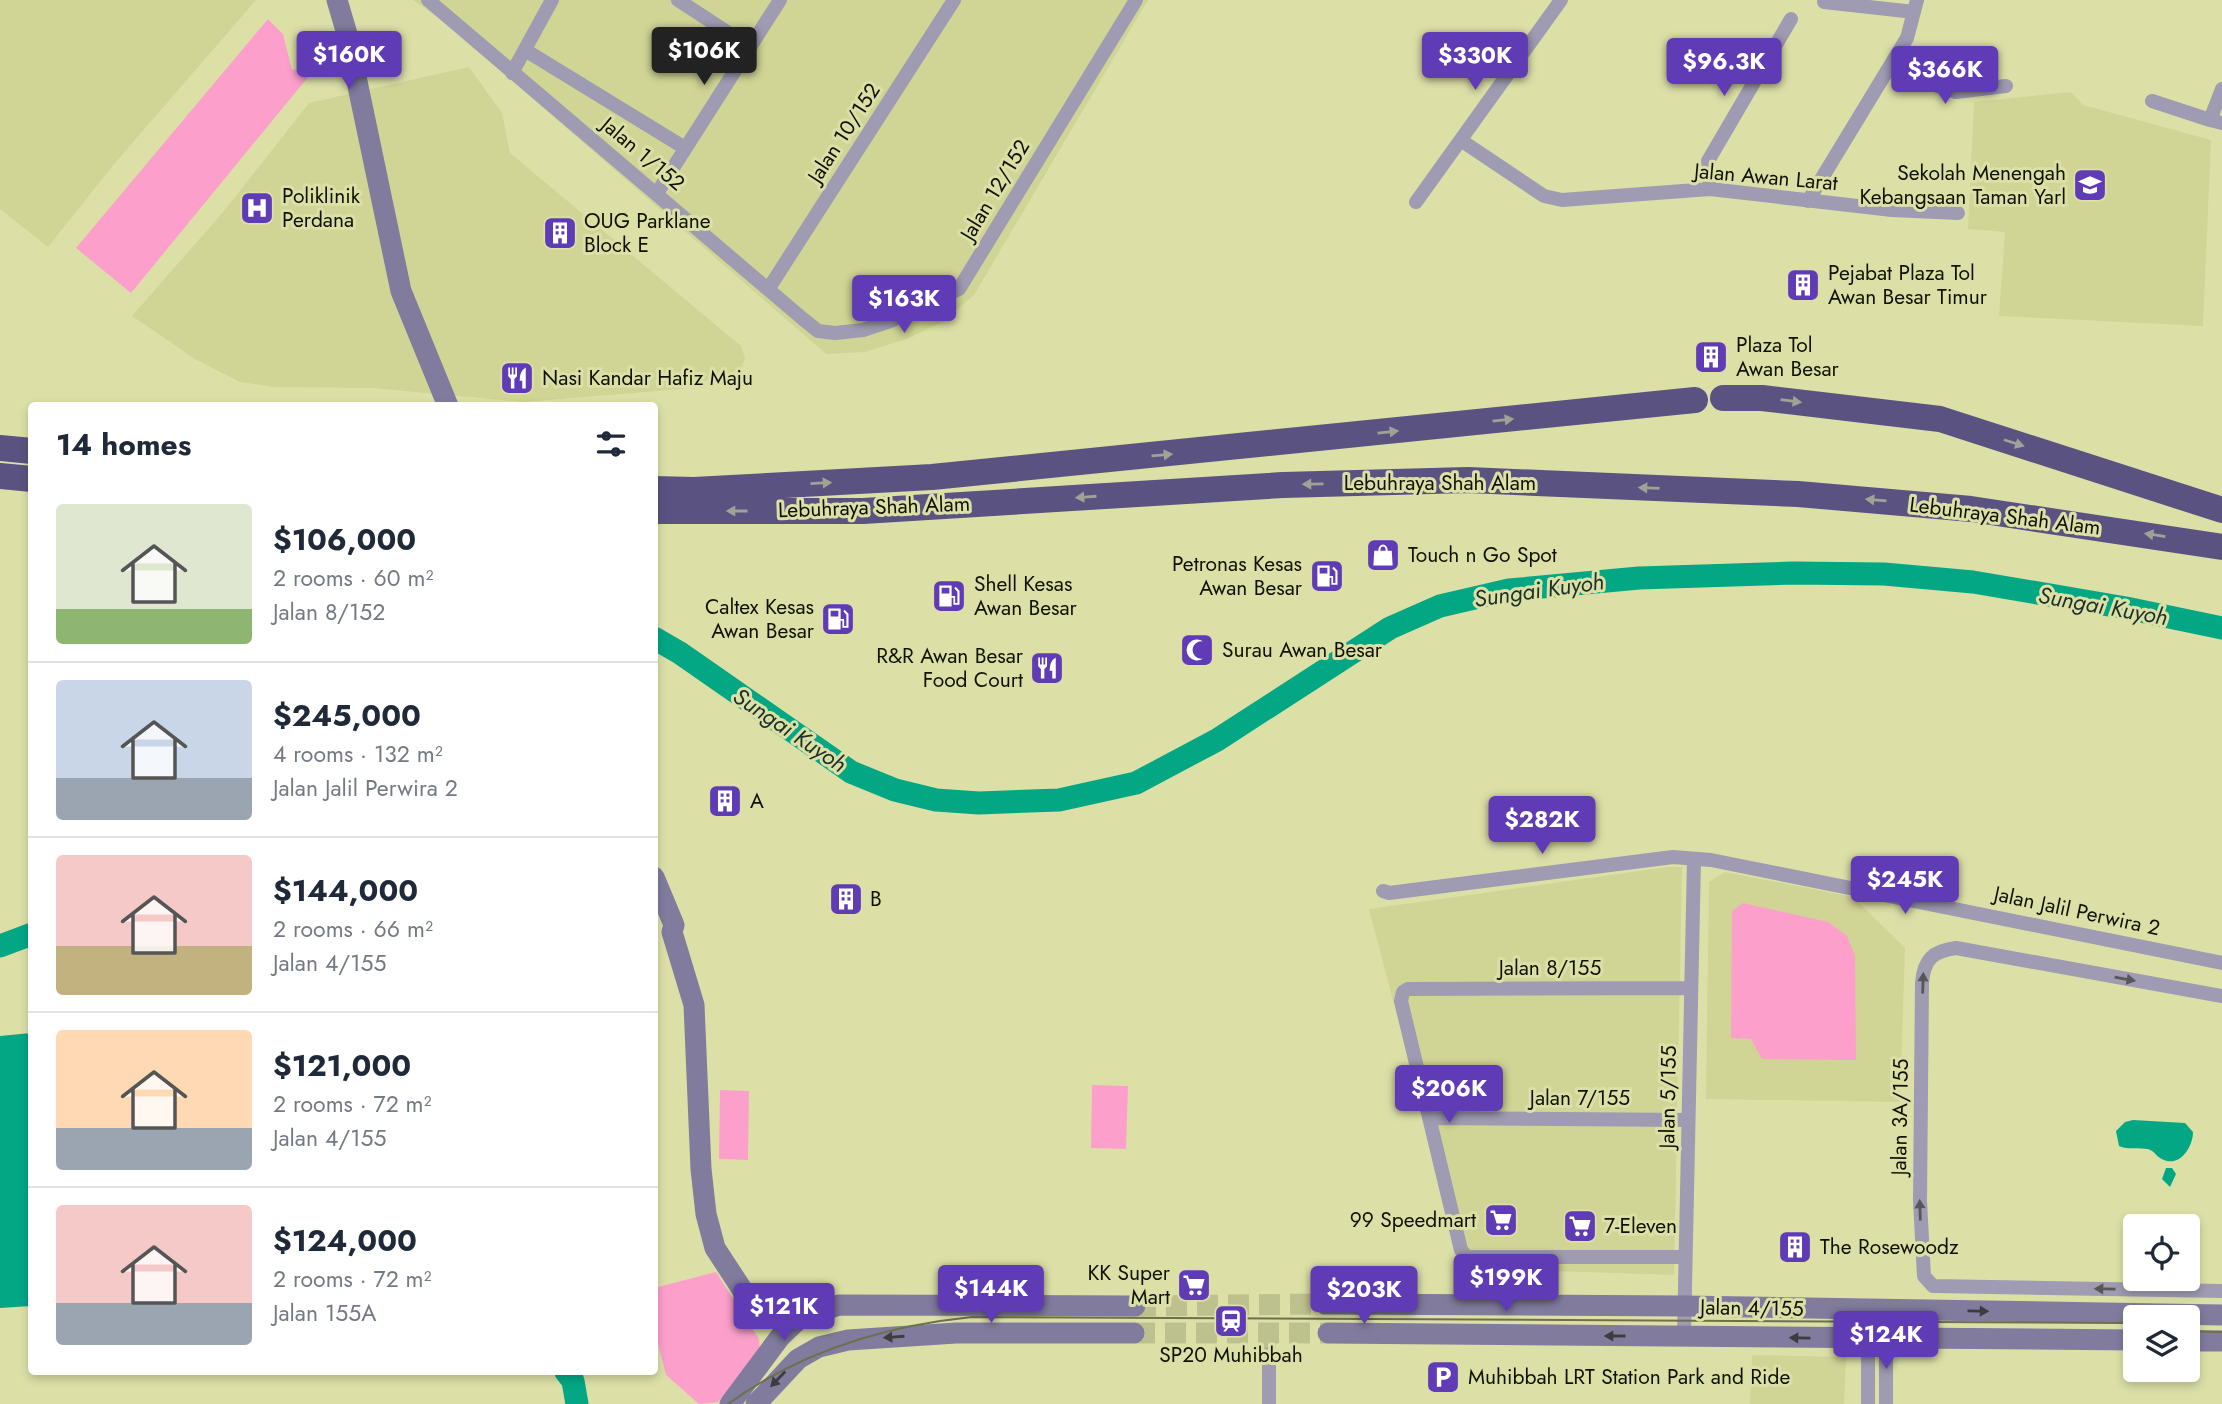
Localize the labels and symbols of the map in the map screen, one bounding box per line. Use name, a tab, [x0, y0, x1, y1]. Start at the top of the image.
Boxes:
pin: $106K	[655, 28, 753, 87]
pin: $160K	[300, 32, 398, 91]
pin: $330K	[1426, 32, 1524, 92]
pin: $96.3K	[1667, 38, 1781, 98]
pin: $366K	[1896, 46, 1994, 106]
street label: Jalan 10/152	[799, 77, 887, 191]
street label: Jalan 1/152	[592, 108, 691, 198]
street label: Jalan 12/152	[952, 134, 1037, 249]
street label: Jalan Awan Larat	[1690, 156, 1839, 198]
place label: Sekolah Menengah Kebangsaan Taman Yarl	[1860, 158, 2066, 212]
school or university icon: Sekolah Menengah Kebangsaan Taman Yarl	[2071, 166, 2109, 204]
place label: Poliklinik Perdana	[282, 181, 361, 235]
hospital icon: Poliklinik Perdana	[238, 189, 276, 227]
place label: OUG Parklane Block E	[584, 206, 711, 260]
building icon: OUG Parklane Block E	[541, 214, 579, 252]
place label: Pejabat Plaza Tol Awan Besar Timur	[1828, 258, 1988, 312]
building icon: Pejabat Plaza Tol Awan Besar Timur	[1784, 266, 1822, 304]
pin: $163K	[855, 276, 953, 335]
place label: Plaza Tol Awan Besar	[1736, 330, 1840, 384]
building icon: Plaza Tol Awan Besar	[1692, 338, 1730, 376]
restaurant icon: Nasi Kandar Hafiz Maju	[498, 359, 536, 397]
place label: Nasi Kandar Hafiz Maju	[542, 363, 753, 393]
one-way arrow	[1780, 396, 1802, 407]
one-way arrow	[1492, 414, 1514, 425]
one-way arrow	[1377, 426, 1399, 437]
one-way arrow	[2003, 438, 2024, 449]
one-way arrow	[1151, 449, 1173, 460]
street label: Lebuhraya Shah Alam	[1344, 468, 1536, 498]
one-way arrow	[810, 477, 832, 488]
one-way arrow	[1302, 478, 1324, 490]
one-way arrow	[1637, 482, 1659, 493]
street label: Lebuhraya Shah Alam	[777, 489, 971, 525]
street label: Lebuhraya Shah Alam	[1908, 489, 2102, 543]
one-way arrow	[1075, 492, 1097, 503]
one-way arrow	[1865, 495, 1887, 506]
one-way arrow	[725, 505, 747, 517]
one-way arrow	[2144, 529, 2166, 540]
shop icon: Touch n Go Spot	[1364, 536, 1402, 574]
place label: Touch n Go Spot	[1408, 540, 1557, 570]
place label: Petronas Kesas Awan Besar	[1172, 549, 1303, 603]
fuel station icon: Petronas Kesas Awan Besar	[1308, 557, 1346, 595]
water label: Sungai Kuyoh	[1472, 564, 1606, 616]
place label: Shell Kesas Awan Besar	[974, 569, 1078, 623]
fuel station icon: Shell Kesas Awan Besar	[930, 577, 968, 615]
water label: Sungai Kuyoh	[2036, 578, 2170, 634]
place label: Caltex Kesas Awan Besar	[705, 592, 815, 646]
fuel station icon: Caltex Kesas Awan Besar	[819, 600, 857, 638]
mosque icon: Surau Awan Besar	[1178, 631, 1216, 669]
place label: Surau Awan Besar	[1222, 635, 1383, 665]
place label: R&R Awan Besar Food Court	[876, 641, 1024, 695]
restaurant icon: R&R Awan Besar Food Court	[1028, 649, 1066, 687]
water label: Sungai Kuyoh	[726, 679, 854, 781]
building icon: A	[706, 782, 744, 820]
place label: A	[750, 786, 764, 816]
pin: $282K	[1493, 796, 1591, 856]
pin: $245K	[1856, 856, 1954, 916]
street label: Jalan Jalil Perwira 2	[1988, 878, 2163, 943]
building icon: B	[827, 880, 865, 918]
place label: B	[870, 884, 882, 914]
street label: Jalan 8/155	[1496, 953, 1601, 983]
one-way arrow	[1917, 971, 1928, 993]
one-way arrow	[2114, 973, 2136, 984]
street label: Jalan 5/155	[1652, 1045, 1684, 1152]
street label: Jalan 3A/155	[1884, 1058, 1916, 1179]
pin: $206K	[1400, 1066, 1498, 1125]
street label: Jalan 7/155	[1527, 1083, 1630, 1113]
one-way arrow	[1915, 1199, 1926, 1221]
supermarket icon: 99 Speedmart	[1482, 1201, 1520, 1239]
place label: 99 Speedmart	[1350, 1205, 1476, 1235]
supermarket icon: 7-Eleven	[1561, 1207, 1599, 1245]
place label: 7-Eleven	[1604, 1211, 1677, 1241]
building icon: The Rosewoodz	[1776, 1228, 1814, 1266]
place label: The Rosewoodz	[1820, 1232, 1959, 1262]
pin: $199K	[1457, 1254, 1555, 1314]
place label: KK Super Mart	[1087, 1258, 1171, 1312]
pin: $144K	[942, 1266, 1040, 1325]
supermarket icon: KK Super Mart	[1175, 1266, 1213, 1304]
pin: $203K	[1315, 1266, 1413, 1326]
one-way arrow	[2094, 1283, 2116, 1295]
pin: $121K	[735, 1284, 833, 1343]
street label: Jalan 4/155	[1697, 1292, 1804, 1324]
station icon: SP20 Muhibbah	[1212, 1302, 1250, 1340]
one-way arrow	[1968, 1305, 1990, 1317]
pin: $124K	[1837, 1312, 1935, 1371]
one-way arrow	[1604, 1330, 1626, 1341]
one-way arrow	[883, 1331, 905, 1342]
one-way arrow	[1789, 1332, 1811, 1343]
place label: SP20 Muhibbah	[1159, 1340, 1303, 1370]
parking icon: Muhibbah LRT Station Park and Ride	[1424, 1358, 1462, 1396]
place label: Muhibbah LRT Station Park and Ride	[1468, 1362, 1790, 1392]
one-way arrow	[770, 1370, 787, 1387]

